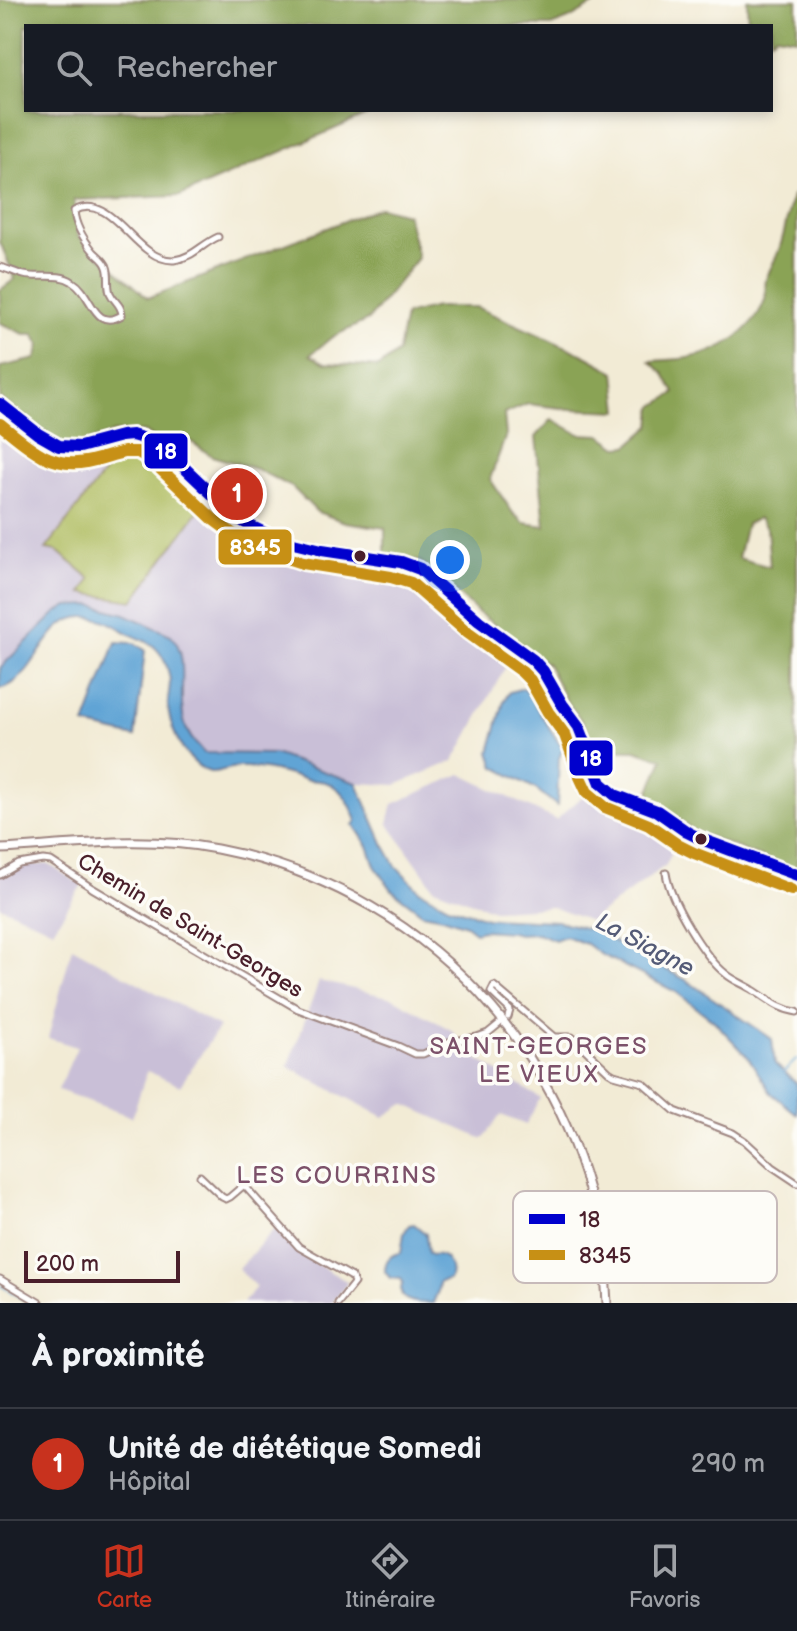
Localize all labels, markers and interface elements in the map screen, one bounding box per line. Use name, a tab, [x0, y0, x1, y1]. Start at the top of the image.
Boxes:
search box	[24, 24, 773, 112]
icon: search	[52, 46, 96, 90]
text: Rechercher	[116, 50, 277, 86]
line badge: 18	[143, 432, 189, 470]
text: 18	[155, 439, 177, 466]
pin: 1	[211, 464, 263, 524]
line badge: 8345	[217, 528, 293, 566]
text: 8345	[229, 535, 281, 562]
your location	[430, 540, 470, 580]
unlabelled marker	[352, 548, 368, 564]
line badge: 18	[568, 739, 614, 777]
text: 18	[580, 746, 602, 773]
unlabelled marker	[693, 831, 709, 847]
street label: Chemin de Saint-Georges	[72, 848, 308, 1004]
water label: La Siagne	[591, 907, 699, 983]
district label: SAINT-GEORGES LE VIEUX	[429, 1032, 649, 1089]
district label: LES COURRINS	[236, 1161, 438, 1190]
legend	[513, 1191, 777, 1283]
text: 18	[579, 1207, 600, 1234]
text: 8345	[579, 1243, 631, 1270]
scale bar	[24, 1247, 180, 1283]
text: 200 m	[36, 1251, 99, 1278]
text: À proximité	[32, 1335, 205, 1376]
text: Unité de diététique Somedi	[108, 1431, 482, 1467]
text: 1	[53, 1449, 63, 1480]
text: 290 m	[691, 1449, 765, 1480]
text: Hôpital	[108, 1467, 191, 1498]
tab: Carte	[97, 1539, 152, 1614]
tab: Itinéraire	[345, 1539, 435, 1614]
tab: Favoris	[629, 1539, 700, 1614]

